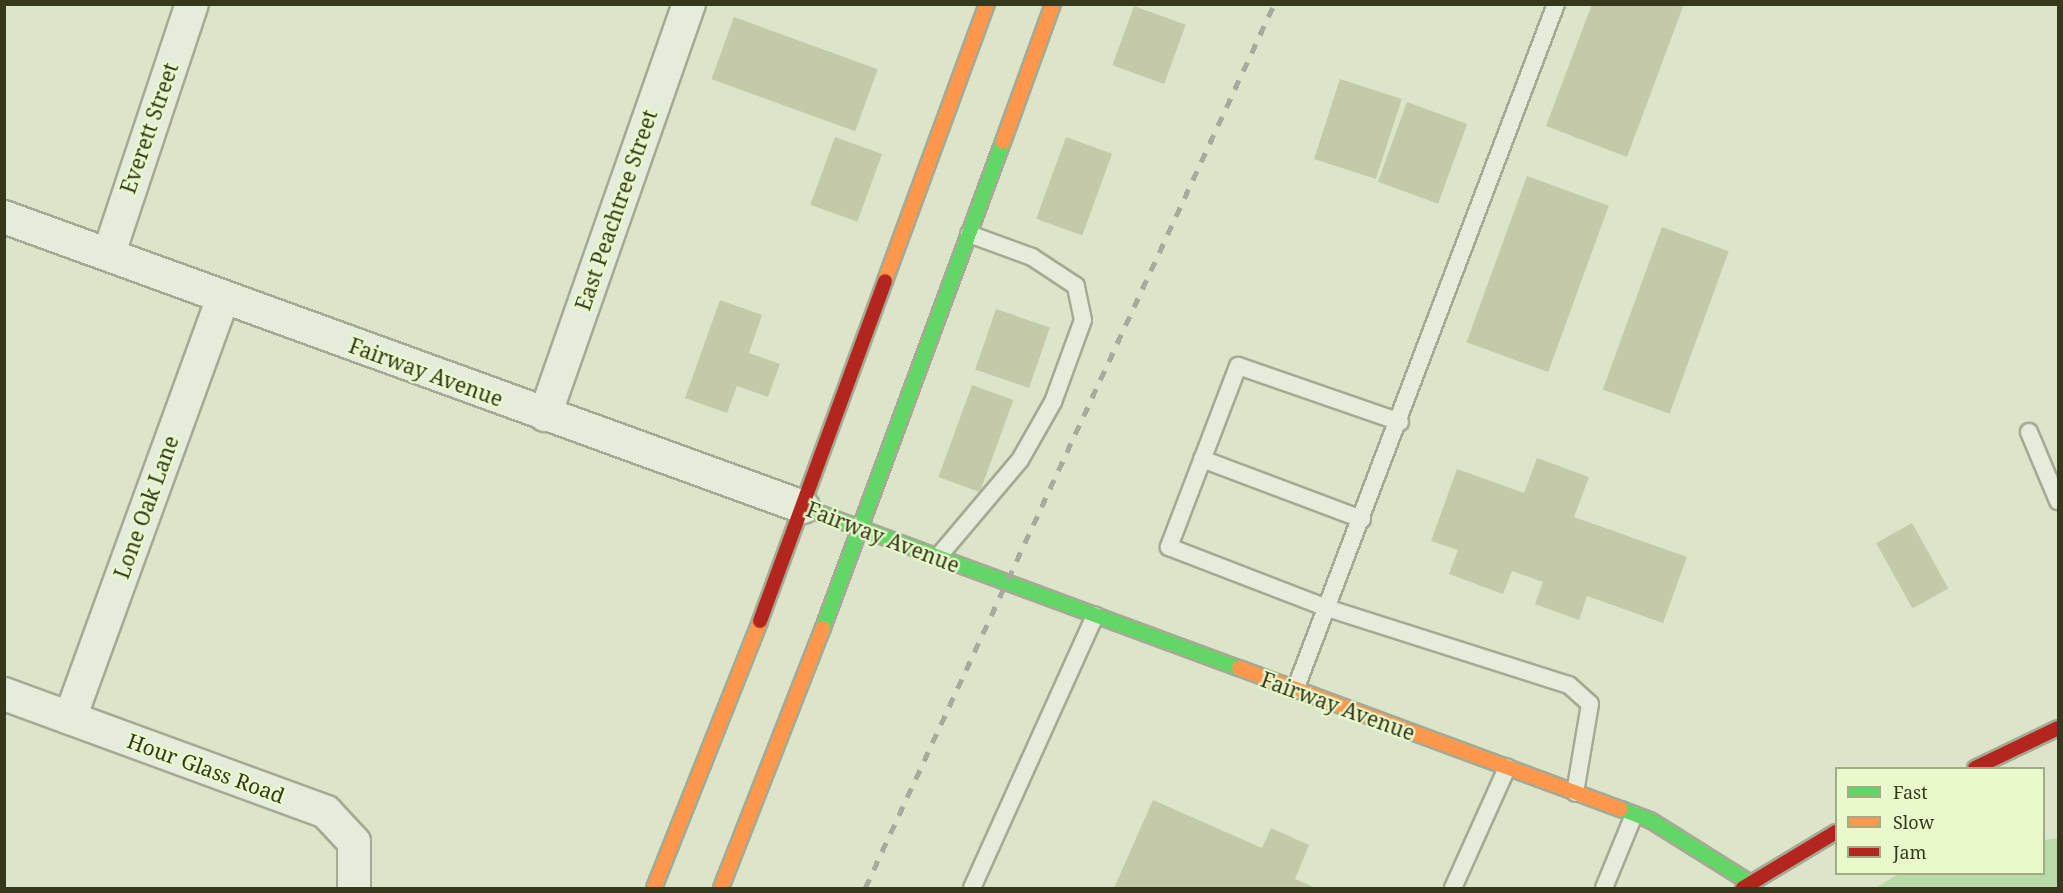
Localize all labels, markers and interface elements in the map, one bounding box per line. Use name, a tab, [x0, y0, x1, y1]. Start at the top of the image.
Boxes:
street label: Everett Street	[115, 59, 183, 197]
street label: East Peachtree Street	[570, 106, 662, 314]
street label: Fairway Avenue	[346, 332, 506, 412]
street label: Lone Oak Lane	[108, 432, 184, 582]
street label: Fairway Avenue	[803, 496, 963, 578]
street label: Fairway Avenue	[1258, 666, 1418, 746]
street label: Hour Glass Road	[124, 728, 288, 808]
legend	[1835, 767, 2045, 875]
text: Fast	[1893, 780, 1928, 804]
text: Slow	[1893, 810, 1934, 834]
text: Jam	[1893, 840, 1927, 864]

